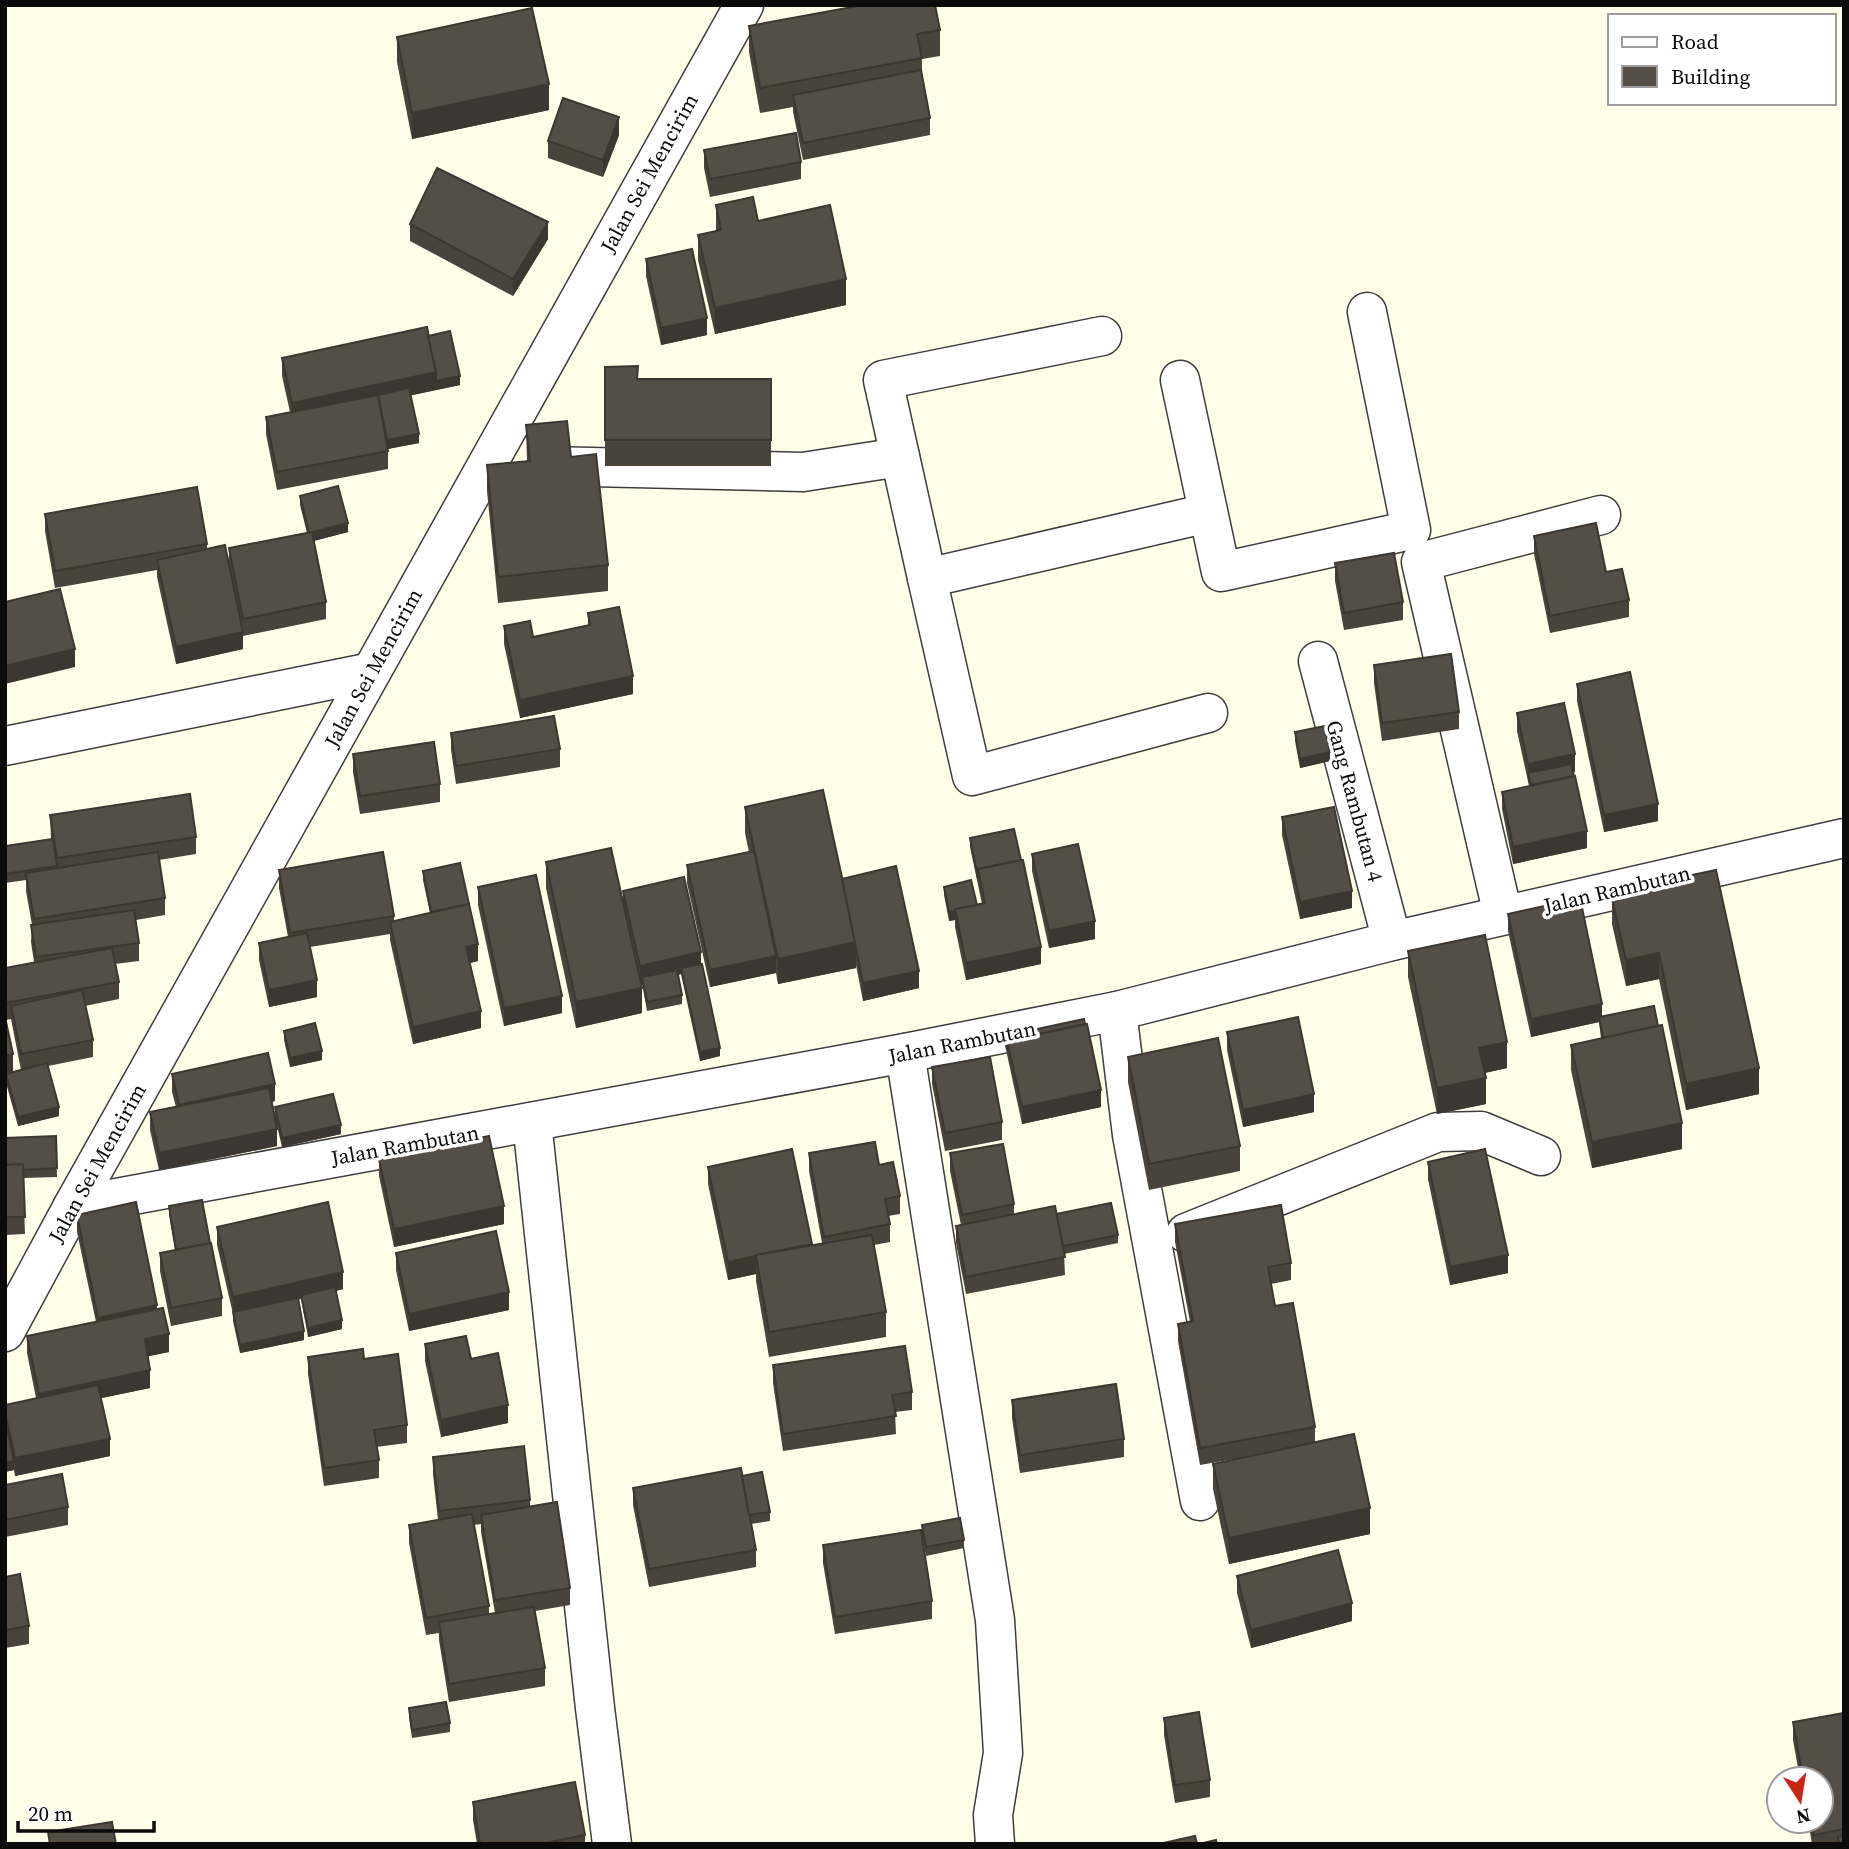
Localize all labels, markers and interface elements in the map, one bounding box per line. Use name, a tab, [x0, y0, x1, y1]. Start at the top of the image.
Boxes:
legend	[1608, 14, 1835, 105]
text: Road	[1671, 27, 1719, 56]
text: Building	[1671, 62, 1750, 91]
street label: Jalan Sei Mencirim	[593, 88, 705, 258]
street label: Jalan Sei Mencirim	[317, 583, 429, 753]
street label: Gang Rambutan 4	[1319, 717, 1391, 886]
street label: Jalan Rambutan	[1540, 858, 1693, 920]
street label: Jalan Rambutan	[885, 1013, 1039, 1071]
street label: Jalan Sei Mencirim	[41, 1078, 153, 1248]
street label: Jalan Rambutan	[328, 1118, 481, 1172]
north arrow	[1765, 1765, 1835, 1835]
scale bar	[18, 1790, 154, 1834]
text: 20 m	[28, 1799, 73, 1828]
text: N	[1794, 1802, 1813, 1831]

